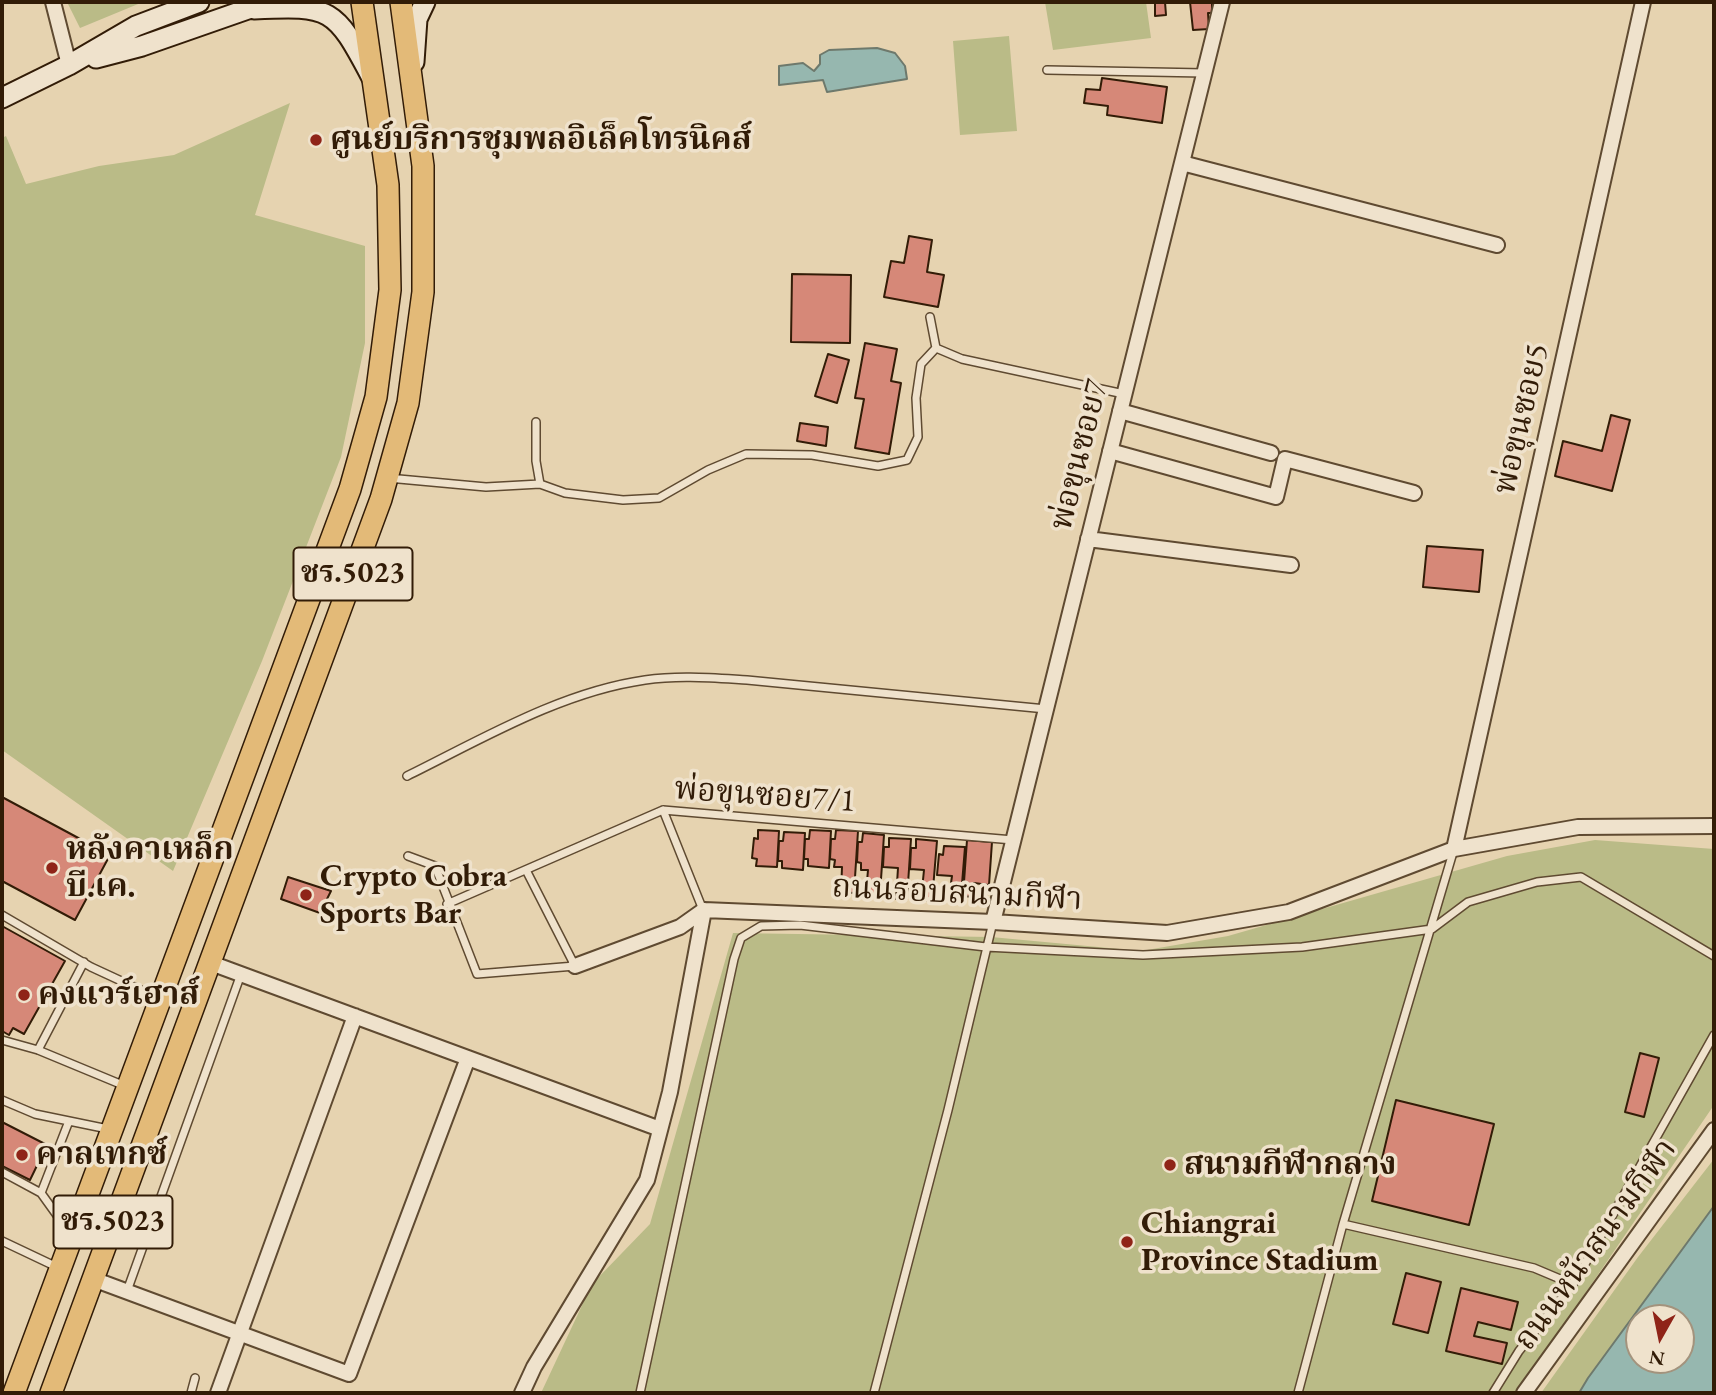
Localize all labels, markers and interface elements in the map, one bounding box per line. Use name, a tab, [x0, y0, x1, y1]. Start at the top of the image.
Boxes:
place label: ศูนย์บริการชุมพลอิเล็คโทรนิคส์	[330, 121, 752, 159]
marker: ศูนย์บริการชุมพลอิเล็คโทรนิคส์	[308, 132, 324, 148]
street label: พ่อขุนซอย5	[1486, 340, 1558, 498]
street label: พ่อขุนซอย7	[1043, 376, 1117, 534]
road number: ชร.5023	[294, 548, 412, 600]
street label: พ่อขุนซอย7/1	[673, 771, 857, 821]
place label: หลังคาเหล็ก บี.เค.	[66, 831, 234, 906]
place label: Crypto Cobra Sports Bar	[320, 858, 507, 933]
marker: หลังคาเหล็ก บี.เค.	[44, 860, 60, 876]
street label: ถนนรอบสนามกีฬา	[831, 868, 1083, 920]
marker: Crypto Cobra Sports Bar	[298, 887, 314, 903]
place label: คงแวร์เฮาส์	[38, 976, 199, 1014]
marker: คงแวร์เฮาส์	[16, 987, 32, 1003]
street label: ถนนหน้าสนามกีฬา	[1506, 1132, 1686, 1358]
place label: คาลเทกซ์	[36, 1136, 167, 1174]
place label: สนามกีฬากลาง	[1184, 1146, 1396, 1184]
marker: คาลเทกซ์	[14, 1147, 30, 1163]
marker: สนามกีฬากลาง	[1162, 1157, 1178, 1173]
road number: ชร.5023	[54, 1196, 172, 1248]
place label: Chiangrai Province Stadium	[1141, 1205, 1378, 1280]
marker: Chiangrai Province Stadium	[1119, 1234, 1135, 1250]
north arrow	[1625, 1304, 1695, 1374]
text: N	[1647, 1345, 1666, 1372]

